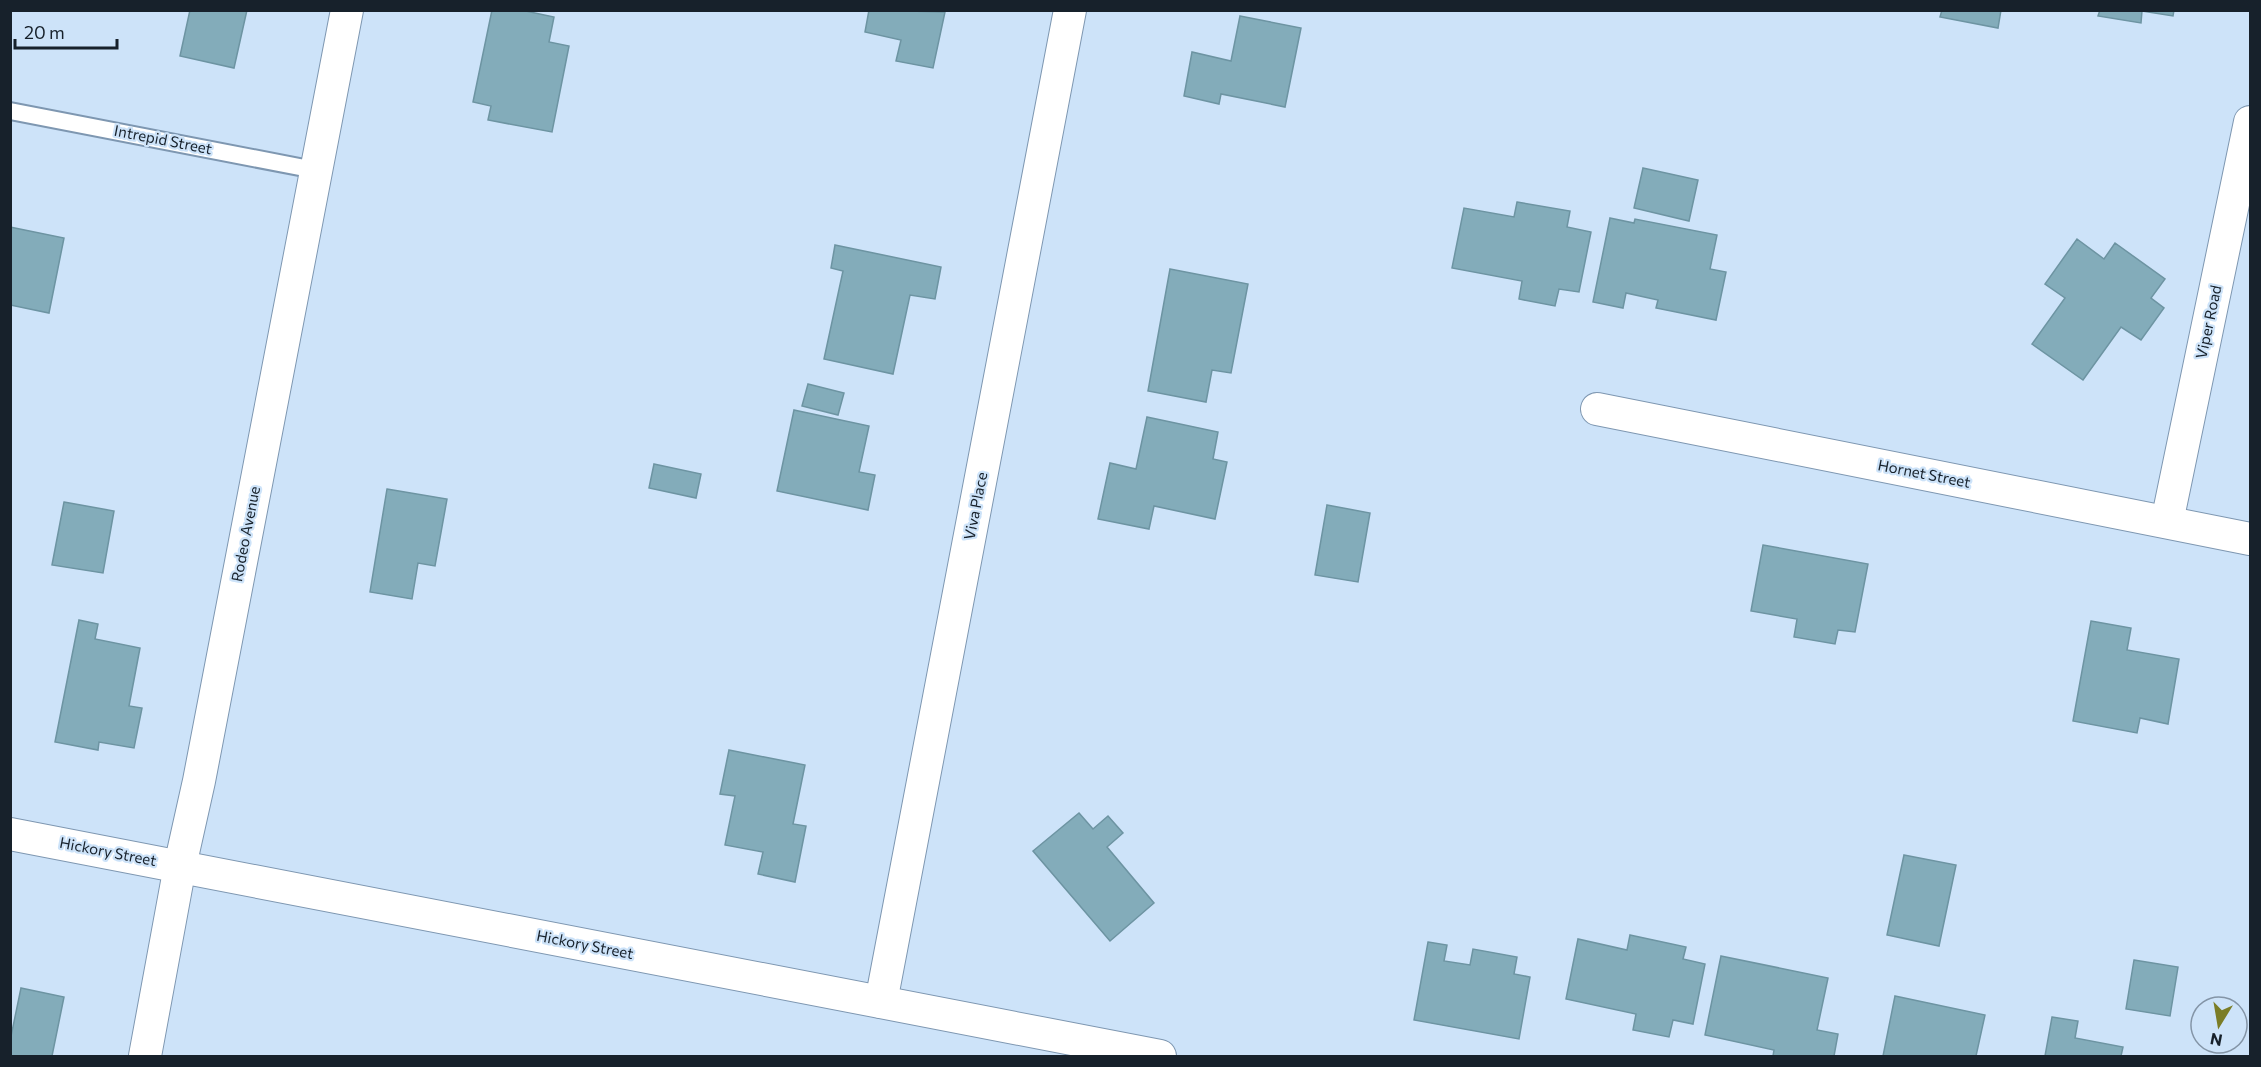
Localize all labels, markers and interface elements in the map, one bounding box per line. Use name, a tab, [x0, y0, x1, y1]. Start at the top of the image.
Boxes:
scale bar	[15, 12, 117, 50]
text: 20 m	[24, 21, 65, 43]
street label: Intrepid Street	[113, 121, 214, 157]
street label: Viper Road	[2191, 283, 2225, 360]
street label: Hornet Street	[1876, 455, 1972, 491]
street label: Viva Place	[960, 470, 990, 541]
street label: Rodeo Avenue	[227, 484, 263, 583]
street label: Hickory Street	[58, 833, 158, 869]
street label: Hickory Street	[535, 926, 635, 962]
north arrow	[2189, 995, 2249, 1055]
text: N	[2208, 1030, 2224, 1051]

